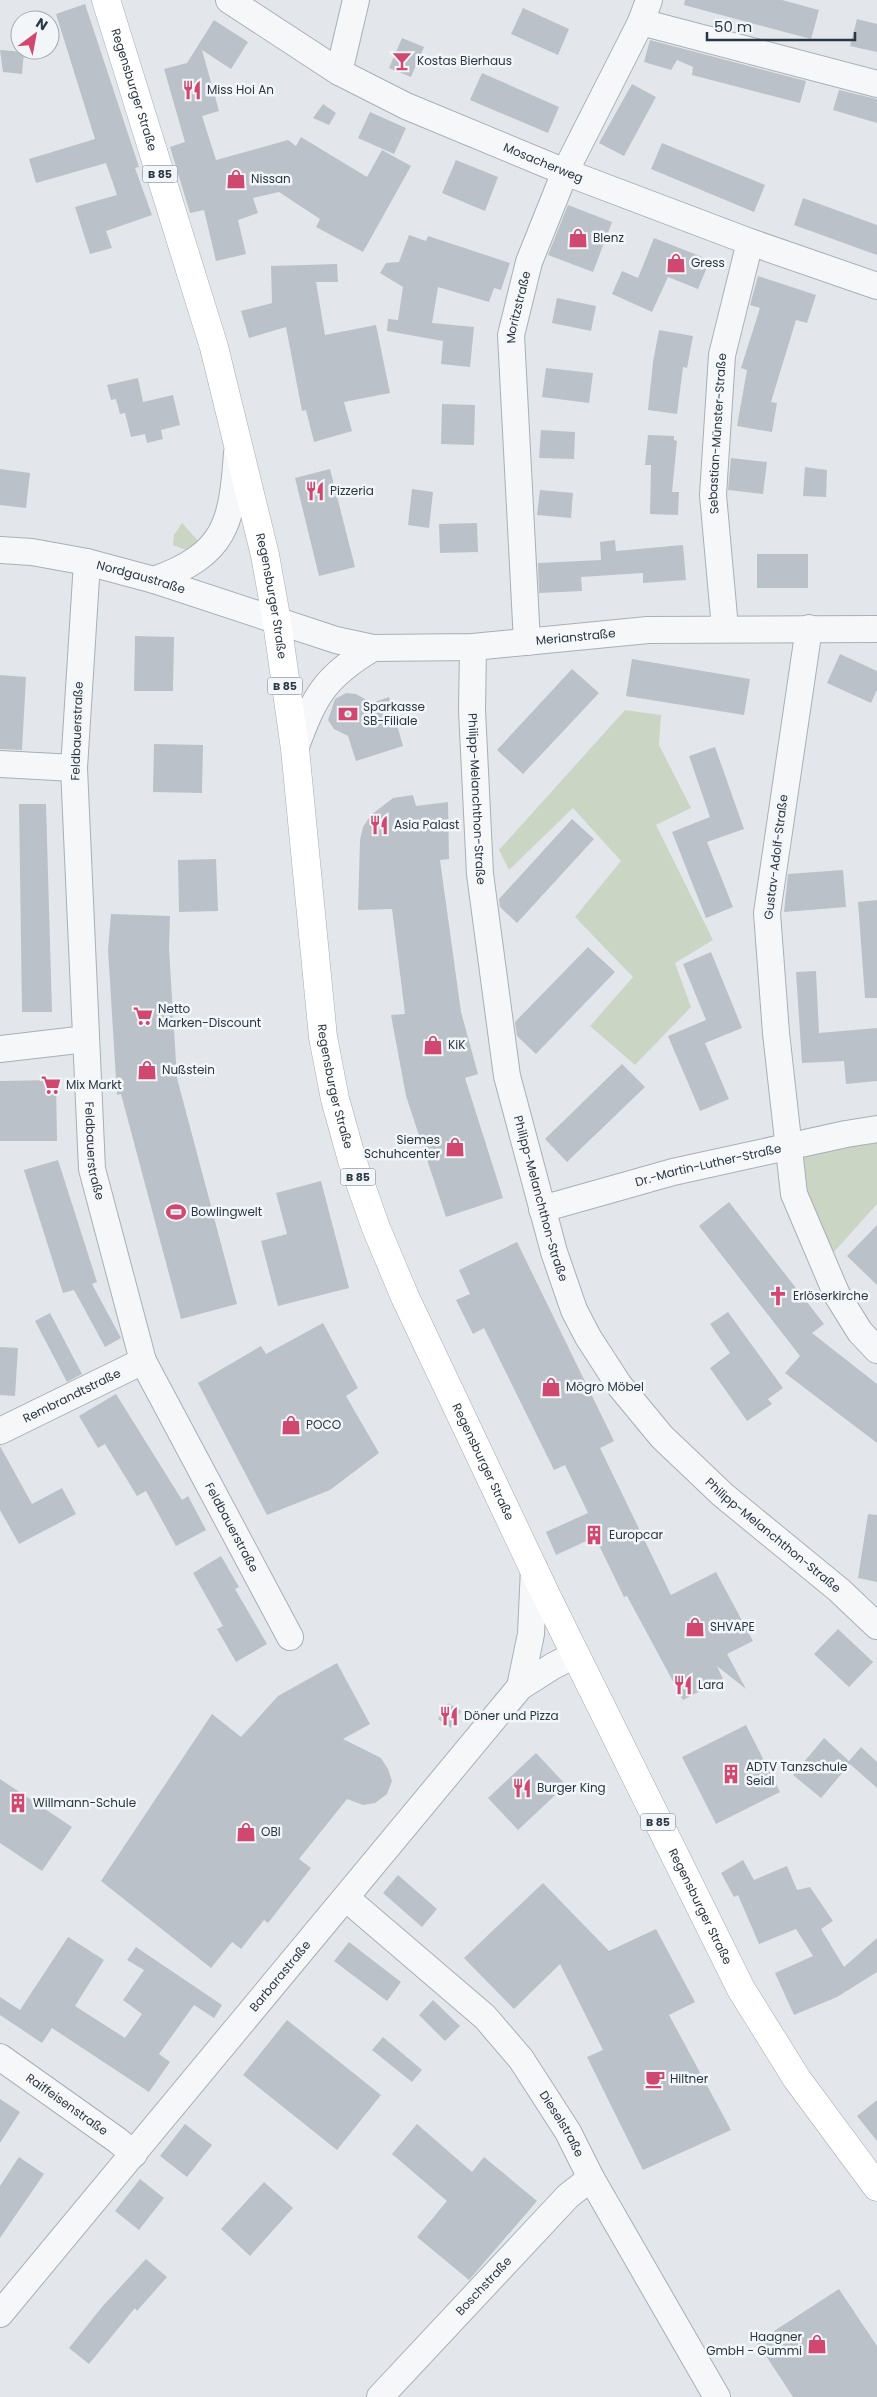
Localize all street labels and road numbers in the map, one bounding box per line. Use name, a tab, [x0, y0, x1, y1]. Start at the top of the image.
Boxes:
street label: Regensburger Straße	[107, 26, 161, 153]
street label: Mosacherweg	[501, 138, 586, 186]
road number: B 85	[142, 165, 178, 182]
street label: Moritzstraße	[502, 269, 534, 344]
street label: Sebastian-Münster-Straße	[704, 353, 730, 515]
street label: Regensburger Straße	[252, 531, 291, 660]
street label: Nordgaustraße	[95, 556, 188, 598]
street label: Merianstraße	[535, 624, 616, 649]
road number: B 85	[268, 678, 302, 694]
street label: Feldbauerstraße	[66, 681, 87, 781]
street label: Philipp-Melanchthon-Straße	[464, 713, 490, 886]
street label: Gustav-Adolf-Straße	[759, 793, 792, 921]
street label: Regensburger Straße	[314, 1023, 357, 1151]
street label: Feldbauerstraße	[81, 1101, 109, 1202]
street label: Philipp-Melanchthon-Straße	[510, 1113, 573, 1284]
street label: Dr.-Martin-Luther-Straße	[633, 1139, 783, 1190]
road number: B 85	[340, 1168, 376, 1186]
street label: Rembrandtstraße	[20, 1364, 123, 1427]
street label: Regensburger Straße	[448, 1400, 518, 1523]
street label: Philipp-Melanchthon-Straße	[702, 1474, 845, 1596]
street label: Feldbauerstraße	[201, 1479, 263, 1575]
road number: B 85	[640, 1814, 676, 1830]
street label: Regensburger Straße	[665, 1845, 737, 1967]
street label: Barbarastraße	[245, 1937, 314, 2015]
street label: Raiffeisenstraße	[23, 2069, 112, 2139]
street label: Dieselstraße	[536, 2087, 588, 2160]
street label: Boschstraße	[452, 2252, 515, 2319]

